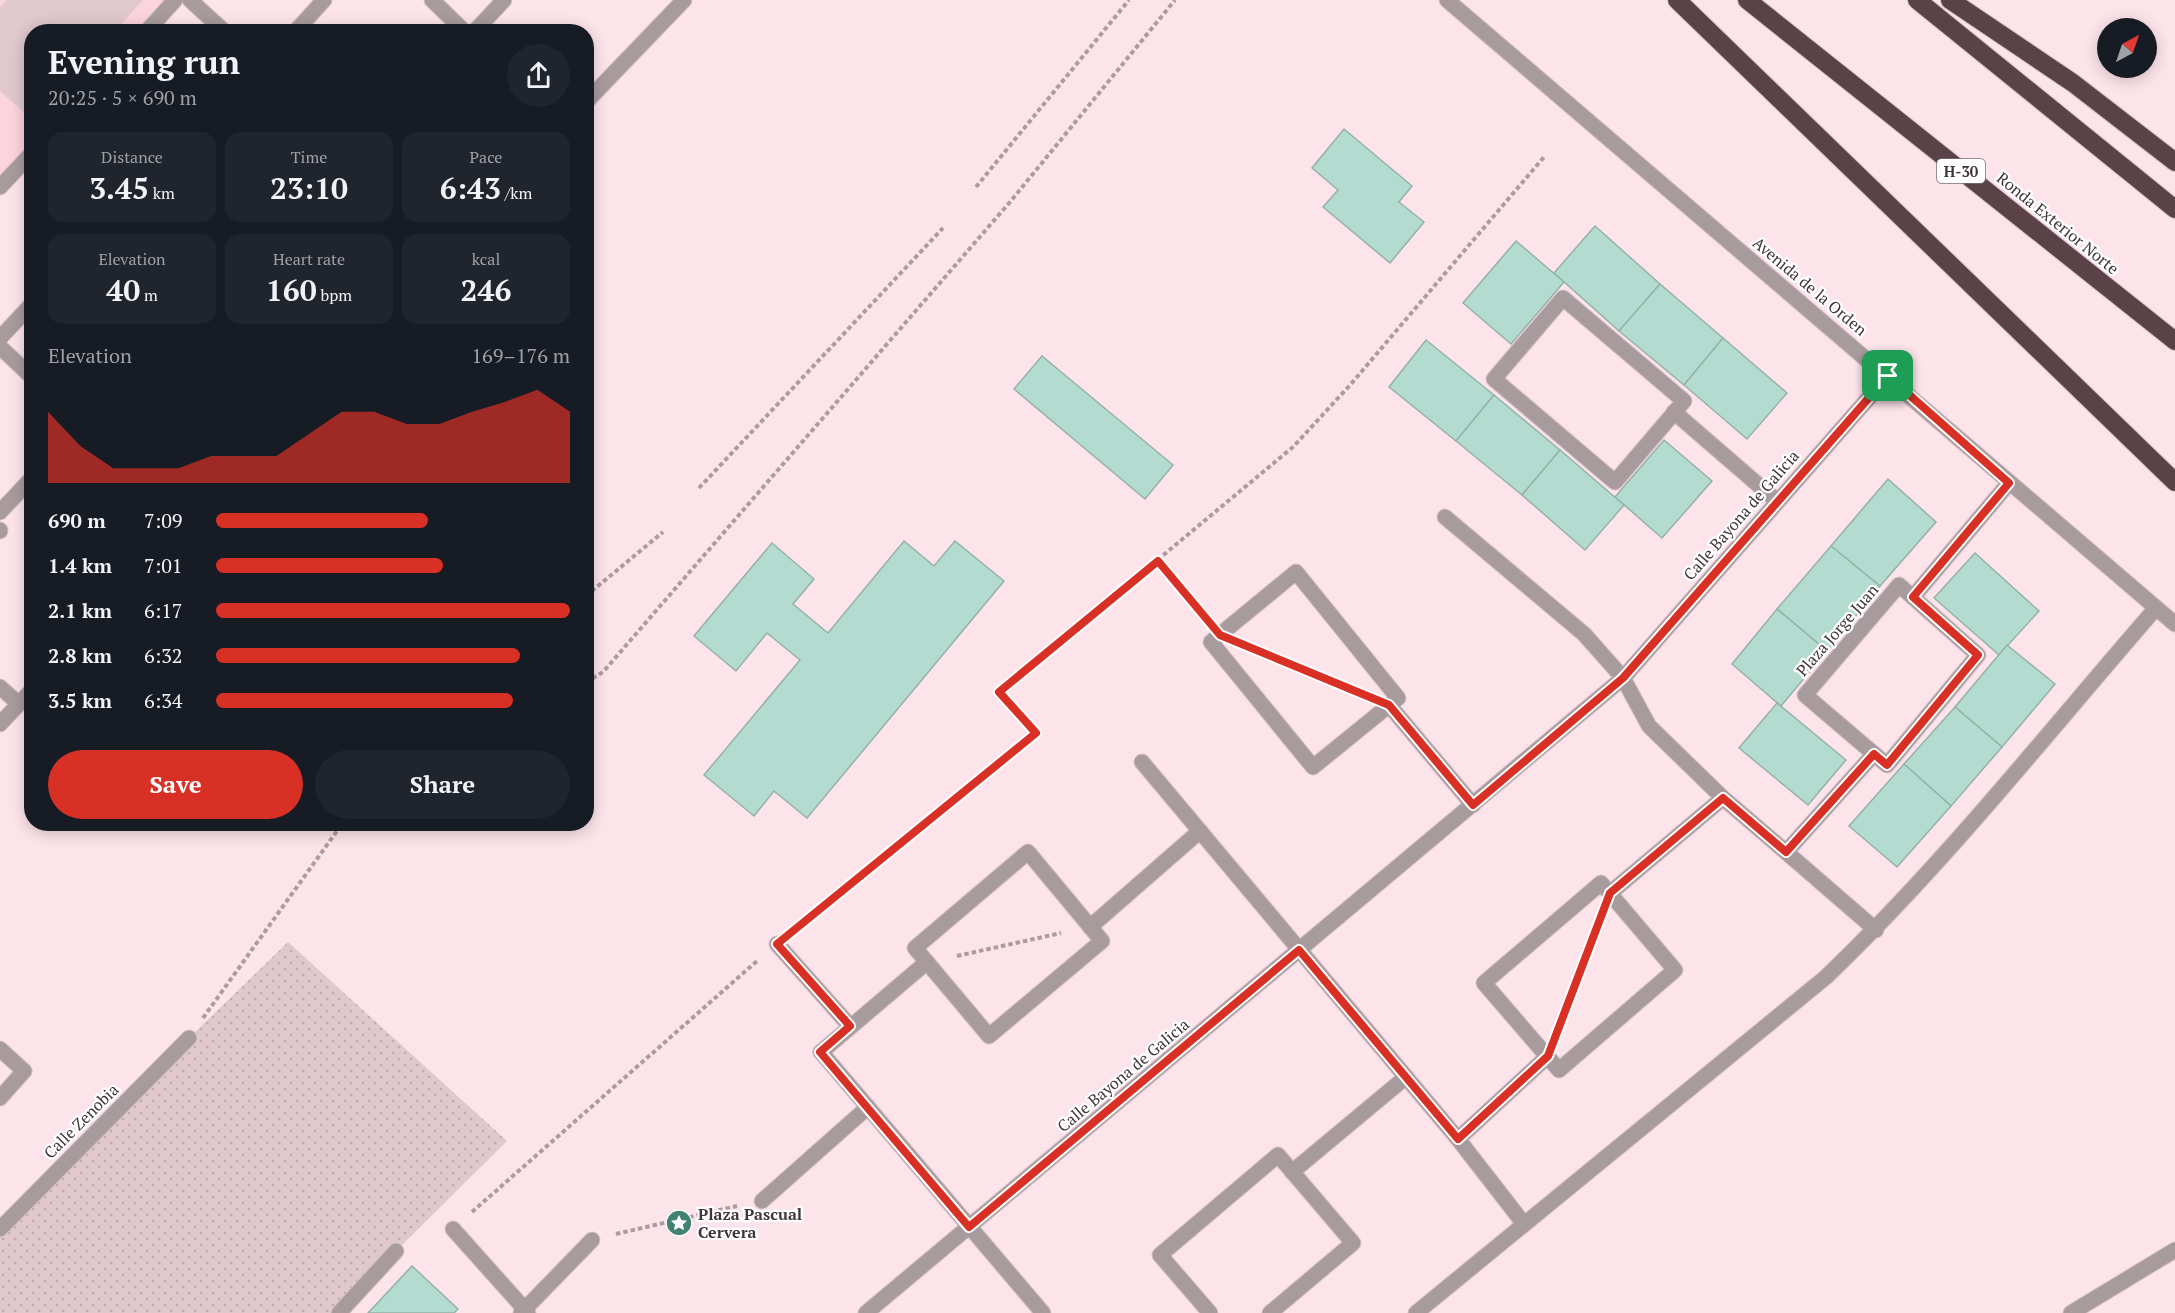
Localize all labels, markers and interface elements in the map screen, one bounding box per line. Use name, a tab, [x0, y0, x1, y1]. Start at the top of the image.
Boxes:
north arrow	[2097, 18, 2157, 78]
map controls	[2097, 18, 2157, 78]
text: Evening run	[48, 40, 240, 83]
button: share	[507, 44, 570, 107]
text: 20:25 · 5 × 690 m	[48, 84, 197, 111]
text: Distance	[101, 146, 163, 168]
text: Time	[291, 146, 327, 168]
text: Pace	[470, 146, 502, 168]
road number: H-30	[1937, 159, 1985, 183]
street label: Ronda Exterior Norte	[1992, 167, 2124, 279]
text: 3.45	[89, 168, 149, 208]
text: 23:10	[270, 168, 348, 208]
text: 6:43	[440, 168, 501, 208]
text: km	[149, 182, 175, 204]
text: /km	[501, 182, 532, 204]
street label: Avenida de la Orden	[1748, 232, 1872, 341]
text: Elevation	[98, 248, 166, 270]
text: Heart rate	[273, 248, 345, 270]
text: kcal	[472, 248, 500, 270]
text: 40	[106, 270, 140, 310]
text: 160	[266, 270, 317, 310]
text: 246	[461, 270, 511, 310]
text: m	[140, 284, 158, 306]
text: bpm	[317, 284, 352, 306]
text: Elevation	[48, 342, 132, 369]
text: 169–176 m	[471, 342, 570, 369]
pin	[1862, 350, 1913, 401]
icon: arrive	[1871, 359, 1904, 392]
street label: Calle Bayona de Galicia	[1678, 445, 1804, 585]
text: 690 m	[48, 507, 106, 534]
text: 7:09	[144, 507, 183, 534]
text: 1.4 km	[48, 552, 112, 579]
text: 7:01	[144, 552, 183, 579]
street label: Plaza Jorge Juan	[1791, 579, 1883, 681]
text: 2.1 km	[48, 597, 112, 624]
text: 6:17	[144, 597, 183, 624]
text: 2.8 km	[48, 642, 112, 669]
text: 6:32	[144, 642, 183, 669]
text: 3.5 km	[48, 687, 112, 714]
text: 6:34	[144, 687, 183, 714]
button: Save	[48, 750, 303, 819]
button: Share	[315, 750, 570, 819]
street label: Calle Bayona de Galicia	[1052, 1013, 1194, 1137]
street label: Calle Zenobia	[39, 1079, 123, 1163]
place label: Plaza Pascual Cervera	[698, 1203, 802, 1243]
place icon: Plaza Pascual Cervera	[664, 1208, 694, 1238]

